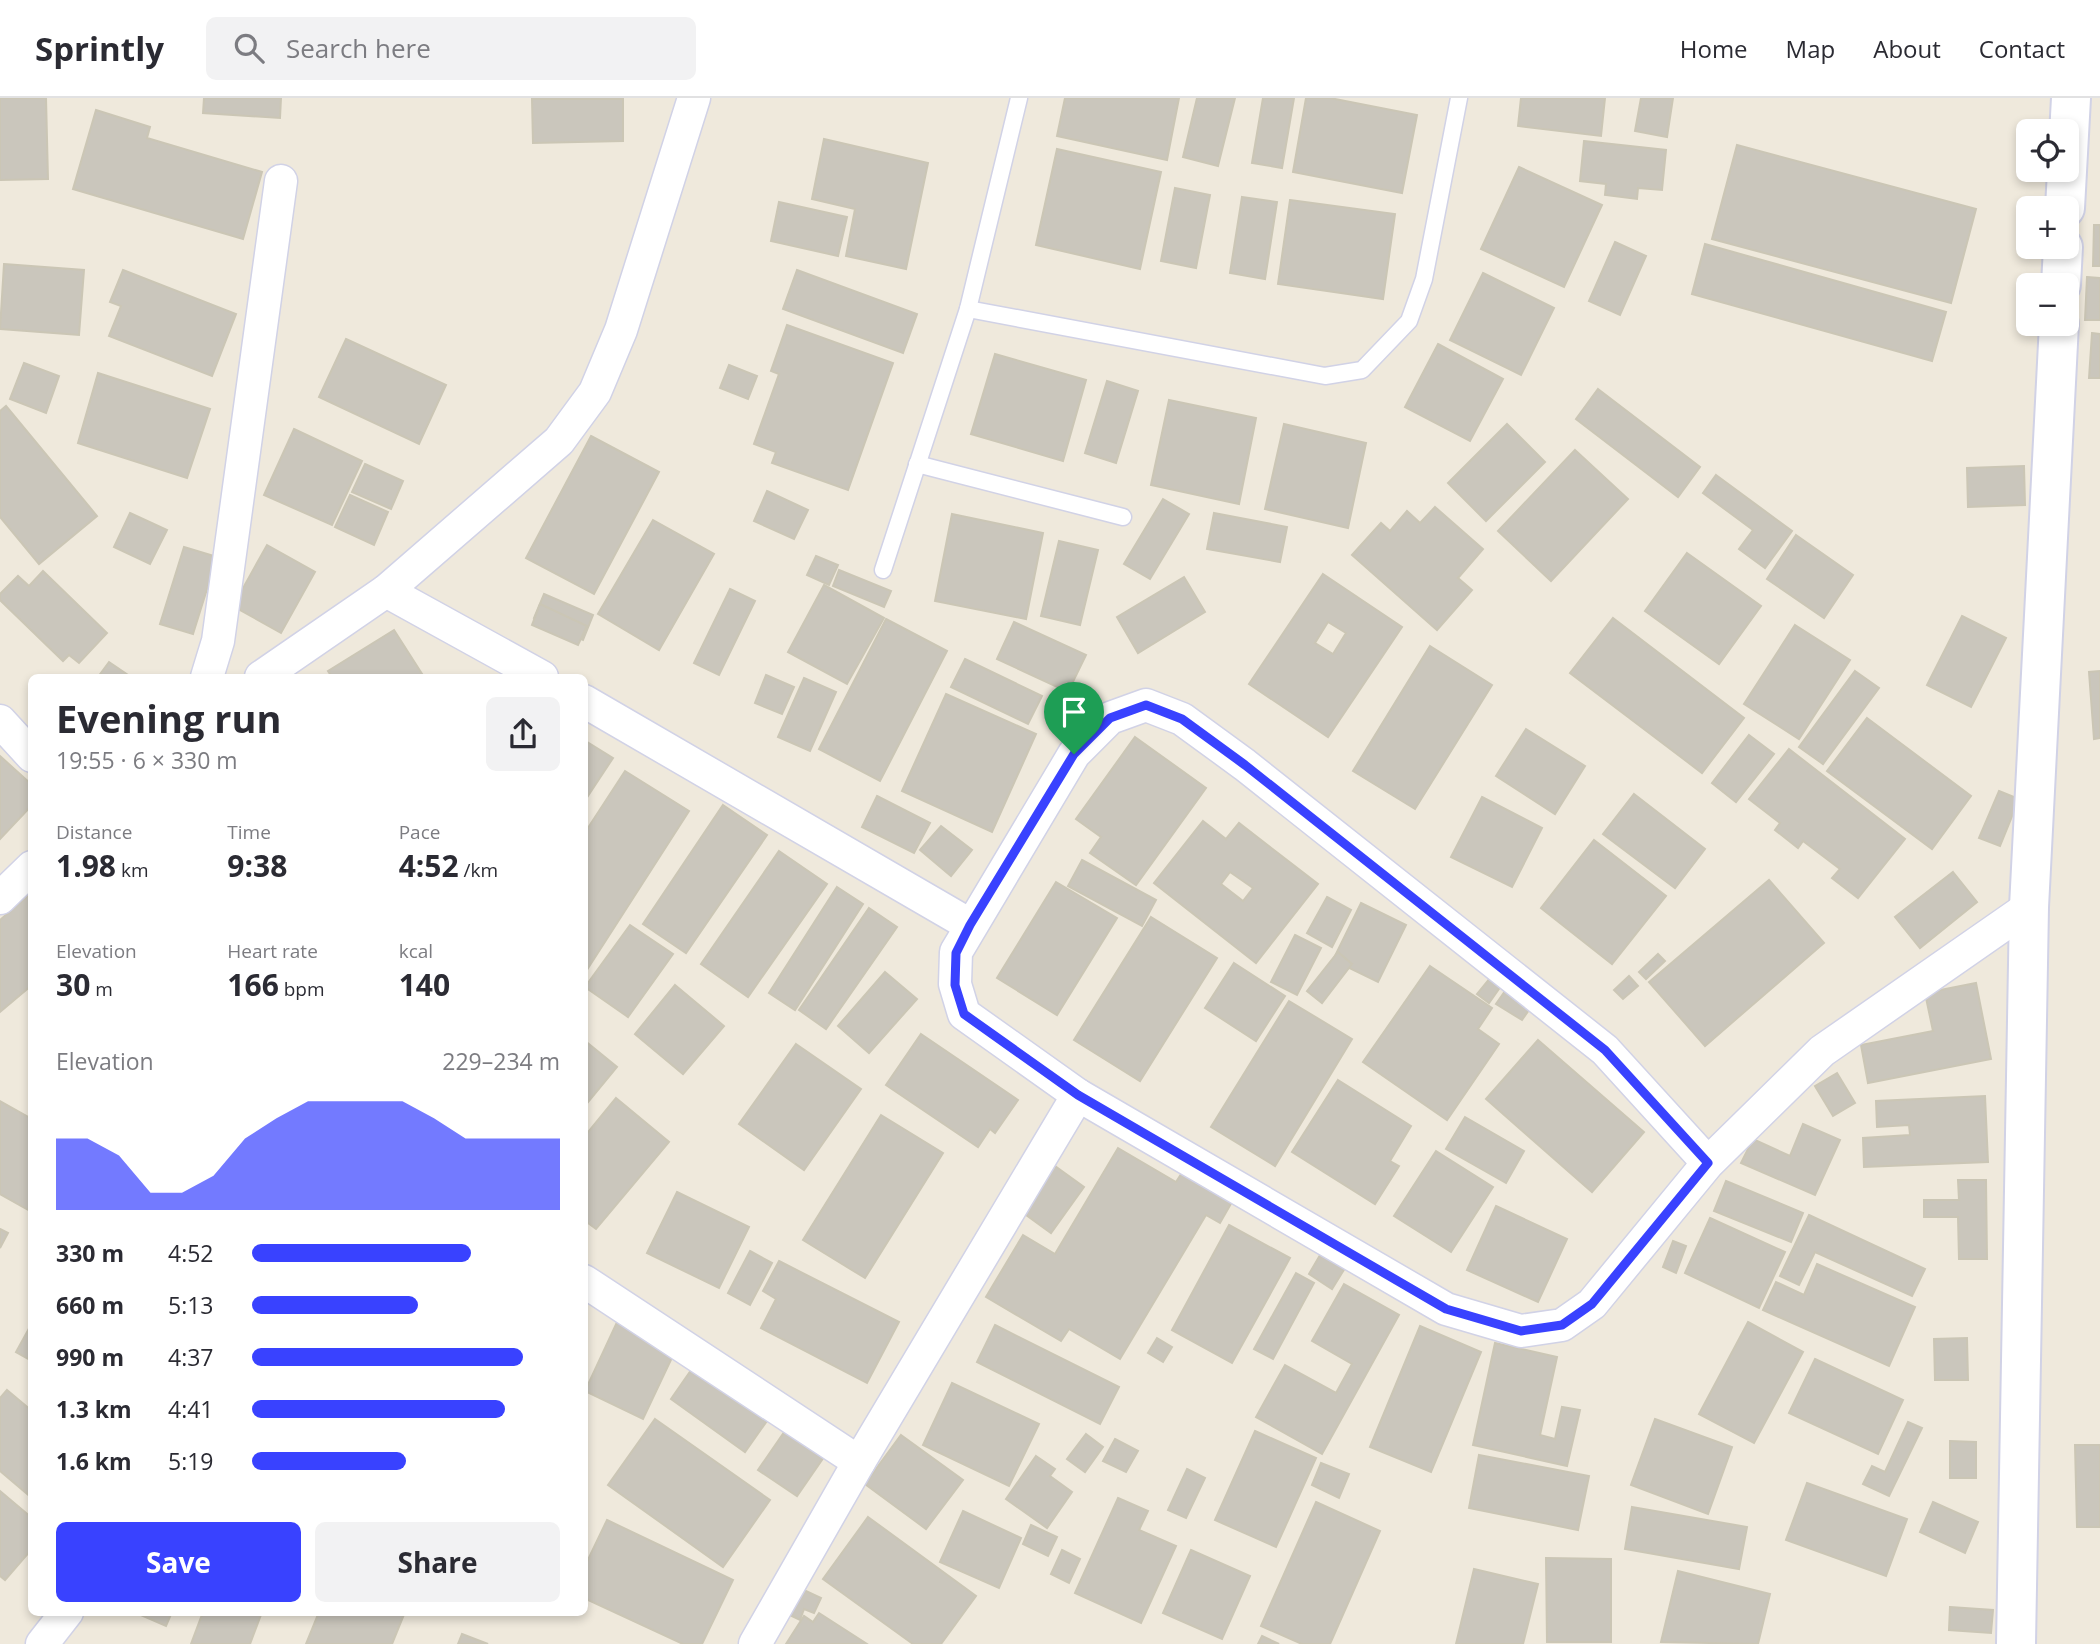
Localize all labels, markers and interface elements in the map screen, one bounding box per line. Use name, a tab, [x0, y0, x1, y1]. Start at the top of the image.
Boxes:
search box	[206, 17, 696, 80]
text: Sprintly	[35, 26, 164, 71]
icon: search	[230, 29, 268, 67]
text: Search here	[286, 30, 431, 66]
text: Home	[1680, 32, 1748, 65]
text: Map	[1786, 32, 1835, 65]
text: About	[1873, 32, 1941, 65]
text: Contact	[1979, 32, 2065, 65]
map controls	[2016, 119, 2079, 336]
button: locate	[2016, 119, 2079, 182]
button: +	[2016, 196, 2079, 259]
button: −	[2016, 273, 2079, 336]
pin	[1044, 682, 1104, 754]
text: Evening run	[56, 692, 281, 744]
icon: arrive	[1055, 693, 1093, 731]
button: share	[486, 697, 560, 771]
text: 19:55 · 6 × 330 m	[56, 744, 238, 776]
text: Distance	[56, 819, 132, 845]
text: Time	[227, 819, 271, 845]
text: Pace	[399, 819, 440, 845]
text: 1.98	[56, 845, 116, 886]
text: 9:38	[227, 845, 287, 886]
text: 4:52	[399, 845, 459, 886]
text: km	[116, 857, 149, 883]
text: /km	[459, 857, 498, 883]
text: Elevation	[56, 938, 137, 964]
text: Heart rate	[227, 938, 318, 964]
text: kcal	[399, 938, 433, 964]
text: 30	[56, 964, 90, 1005]
text: 166	[227, 964, 279, 1005]
text: 140	[399, 964, 450, 1005]
text: m	[90, 976, 113, 1002]
text: bpm	[279, 976, 325, 1002]
text: Elevation	[56, 1045, 154, 1077]
text: 229–234 m	[442, 1045, 560, 1077]
text: 330 m	[56, 1237, 124, 1269]
text: 4:52	[168, 1237, 214, 1269]
text: 660 m	[56, 1289, 124, 1321]
text: 5:13	[168, 1289, 214, 1321]
text: 990 m	[56, 1341, 124, 1373]
text: 4:37	[168, 1341, 214, 1373]
text: 1.3 km	[56, 1393, 132, 1425]
text: 4:41	[168, 1393, 214, 1425]
text: 1.6 km	[56, 1445, 132, 1477]
text: 5:19	[168, 1445, 214, 1477]
button: Save	[56, 1522, 301, 1602]
button: Share	[315, 1522, 560, 1602]

